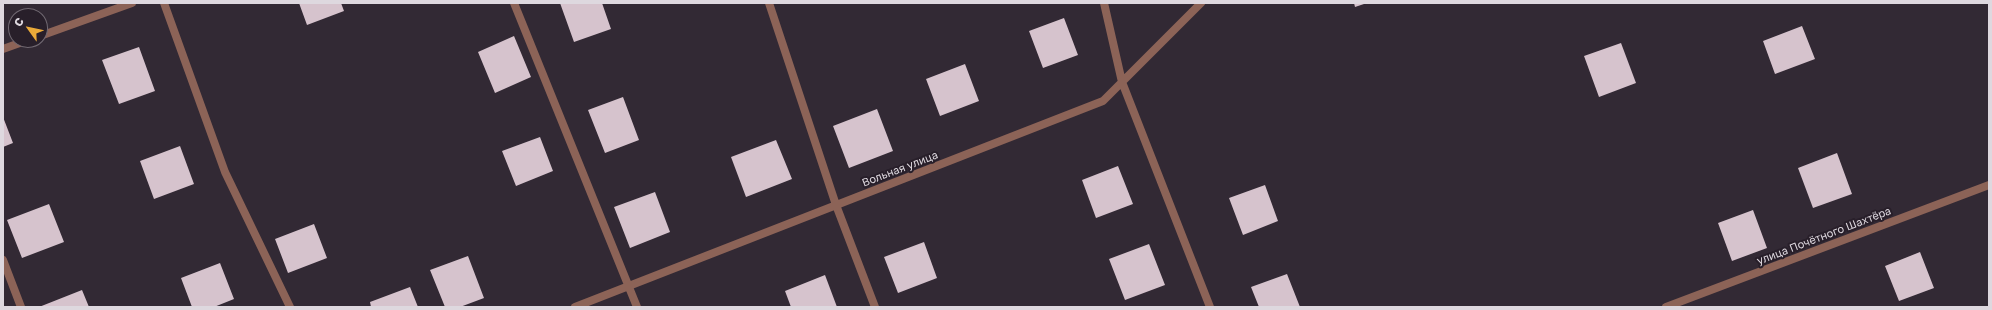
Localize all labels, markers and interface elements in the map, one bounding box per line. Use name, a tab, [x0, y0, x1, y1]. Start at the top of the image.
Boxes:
north arrow	[8, 8, 48, 48]
text: С	[11, 15, 26, 29]
street label: Вольная улица	[860, 148, 940, 190]
street label: улица Почётного Шахтёра	[1755, 204, 1893, 268]

